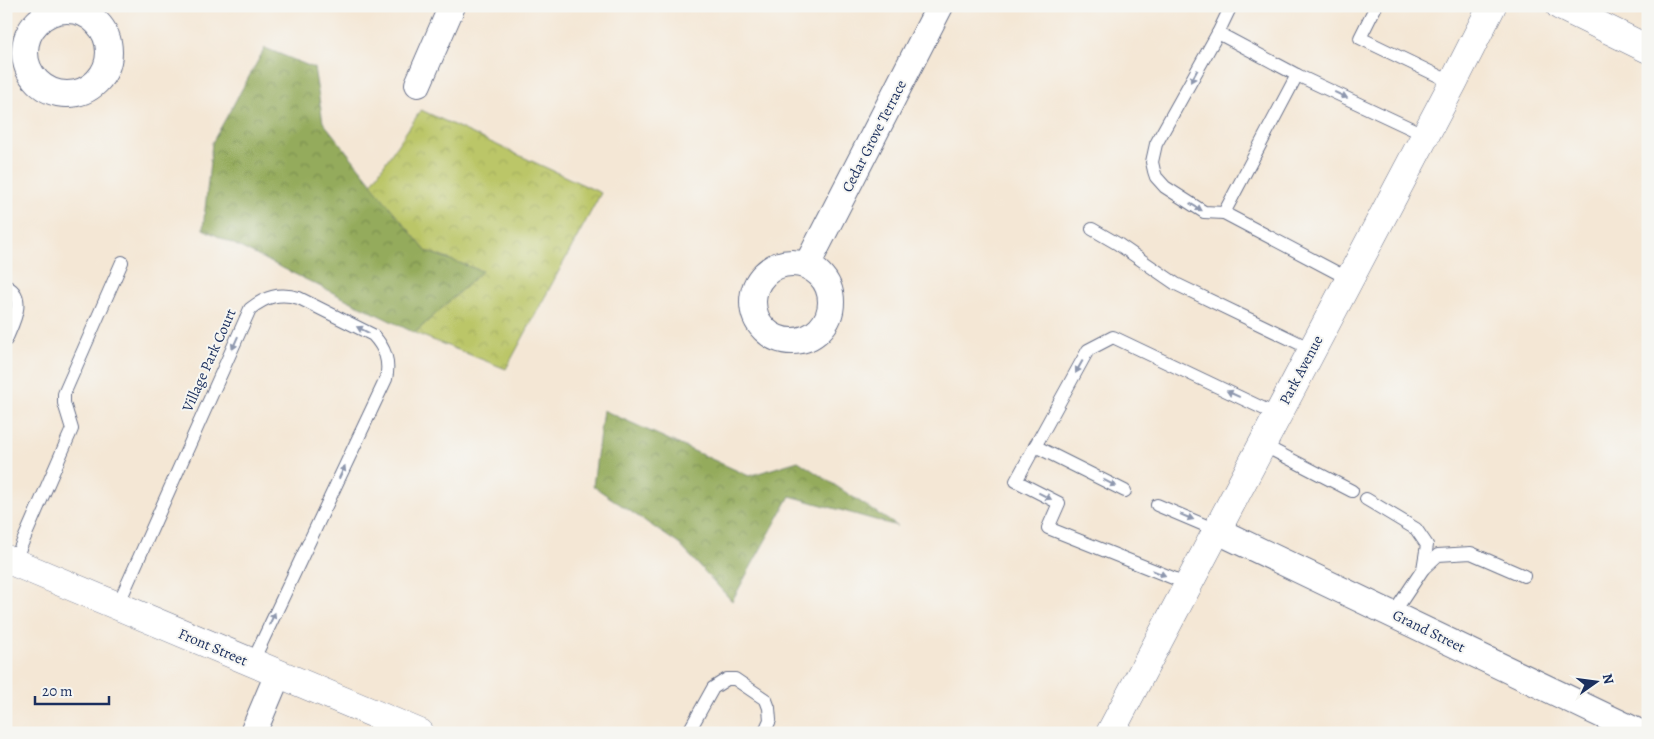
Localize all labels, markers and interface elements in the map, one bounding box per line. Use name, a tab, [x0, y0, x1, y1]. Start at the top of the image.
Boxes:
one-way arrow	[1190, 69, 1199, 82]
street label: Cedar Grove Terrace	[837, 76, 911, 196]
one-way arrow	[1334, 92, 1348, 100]
one-way arrow	[1189, 202, 1202, 211]
street label: Village Park Court	[177, 305, 241, 416]
one-way arrow	[356, 326, 370, 334]
street label: Park Avenue	[1274, 332, 1328, 408]
one-way arrow	[230, 336, 238, 350]
one-way arrow	[1075, 359, 1083, 374]
one-way arrow	[1226, 390, 1240, 398]
one-way arrow	[338, 465, 346, 479]
one-way arrow	[1103, 479, 1118, 488]
one-way arrow	[1038, 492, 1052, 500]
one-way arrow	[1180, 514, 1194, 522]
one-way arrow	[1152, 569, 1166, 577]
street label: Grand Street	[1389, 605, 1469, 657]
one-way arrow	[269, 612, 277, 626]
street label: Front Street	[175, 623, 251, 671]
north arrow	[1572, 656, 1622, 706]
text: N	[1598, 672, 1619, 686]
scale bar	[35, 674, 109, 706]
text: 20 m	[42, 681, 73, 701]

